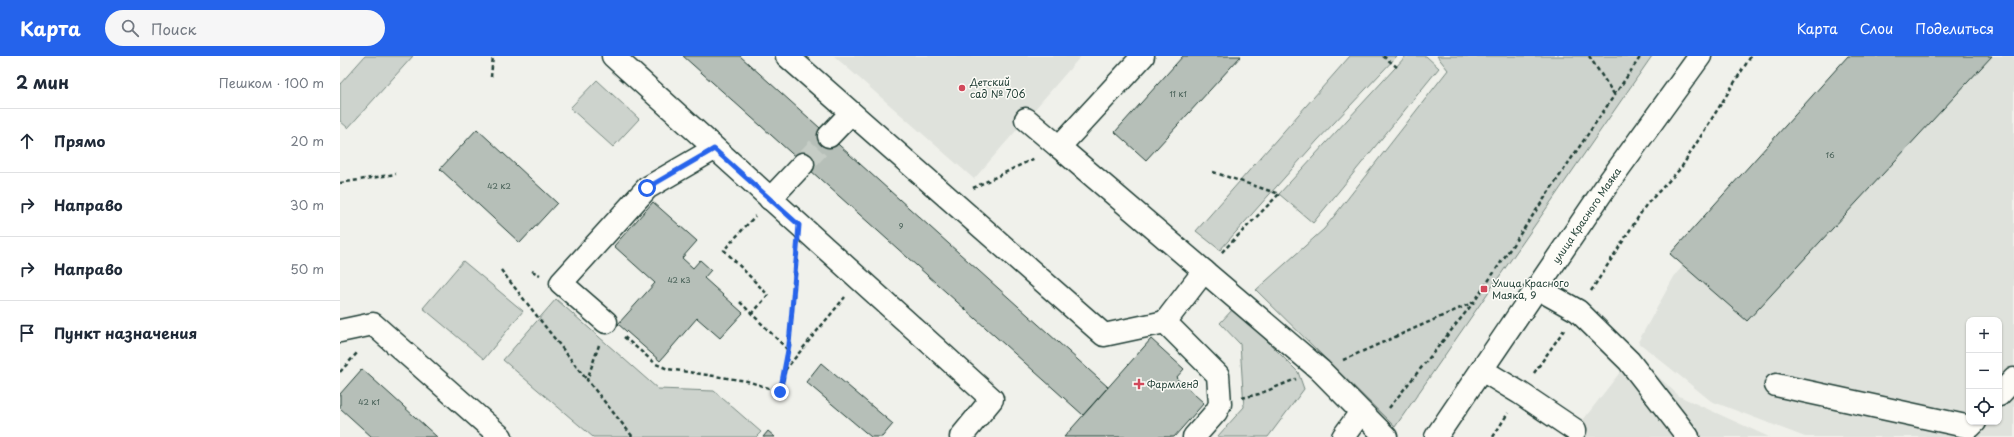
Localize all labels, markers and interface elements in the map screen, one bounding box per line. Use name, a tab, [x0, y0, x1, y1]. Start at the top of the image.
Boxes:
search box	[105, 10, 385, 46]
text: Карта	[20, 14, 81, 42]
icon: search	[119, 17, 141, 39]
text: Поиск	[151, 17, 196, 40]
text: Карта	[1797, 18, 1838, 39]
text: Слои	[1860, 18, 1893, 39]
text: Поделиться	[1915, 18, 1994, 39]
text: 2 мин	[16, 69, 69, 95]
text: Пешком · 100 m	[219, 73, 324, 92]
place label: Детский сад № 706	[969, 74, 1026, 101]
marker: Детский сад № 706	[957, 83, 967, 93]
house number: 11 к1	[1169, 88, 1187, 100]
text: Прямо	[54, 129, 105, 152]
icon: ahead	[16, 130, 38, 152]
text: 20 m	[290, 131, 324, 150]
house number: 16	[1825, 149, 1835, 161]
street label: улица Красного Маяка	[1548, 163, 1625, 266]
route start	[638, 179, 656, 197]
house number: 42 к2	[487, 180, 511, 192]
text: Направо	[54, 193, 123, 216]
icon: right	[16, 194, 38, 216]
text: 30 m	[290, 195, 324, 214]
house number: 9	[899, 220, 904, 232]
text: Направо	[54, 257, 123, 280]
icon: right	[16, 258, 38, 280]
text: 50 m	[290, 259, 324, 278]
house number: 42 к3	[667, 274, 691, 286]
place label: Улица Красного Маяка, 9	[1492, 275, 1569, 302]
marker: Улица Красного Маяка, 9	[1479, 284, 1489, 294]
map controls	[1966, 317, 2002, 425]
button: +	[1966, 317, 2002, 353]
text: Пункт назначения	[54, 321, 197, 344]
icon: arrive	[16, 322, 38, 344]
button: −	[1966, 353, 2002, 389]
place label: Фармленд	[1147, 376, 1199, 391]
marker: Фармленд	[1134, 379, 1144, 389]
route end	[771, 383, 789, 401]
button: locate	[1966, 389, 2002, 425]
house number: 42 к1	[358, 396, 380, 408]

